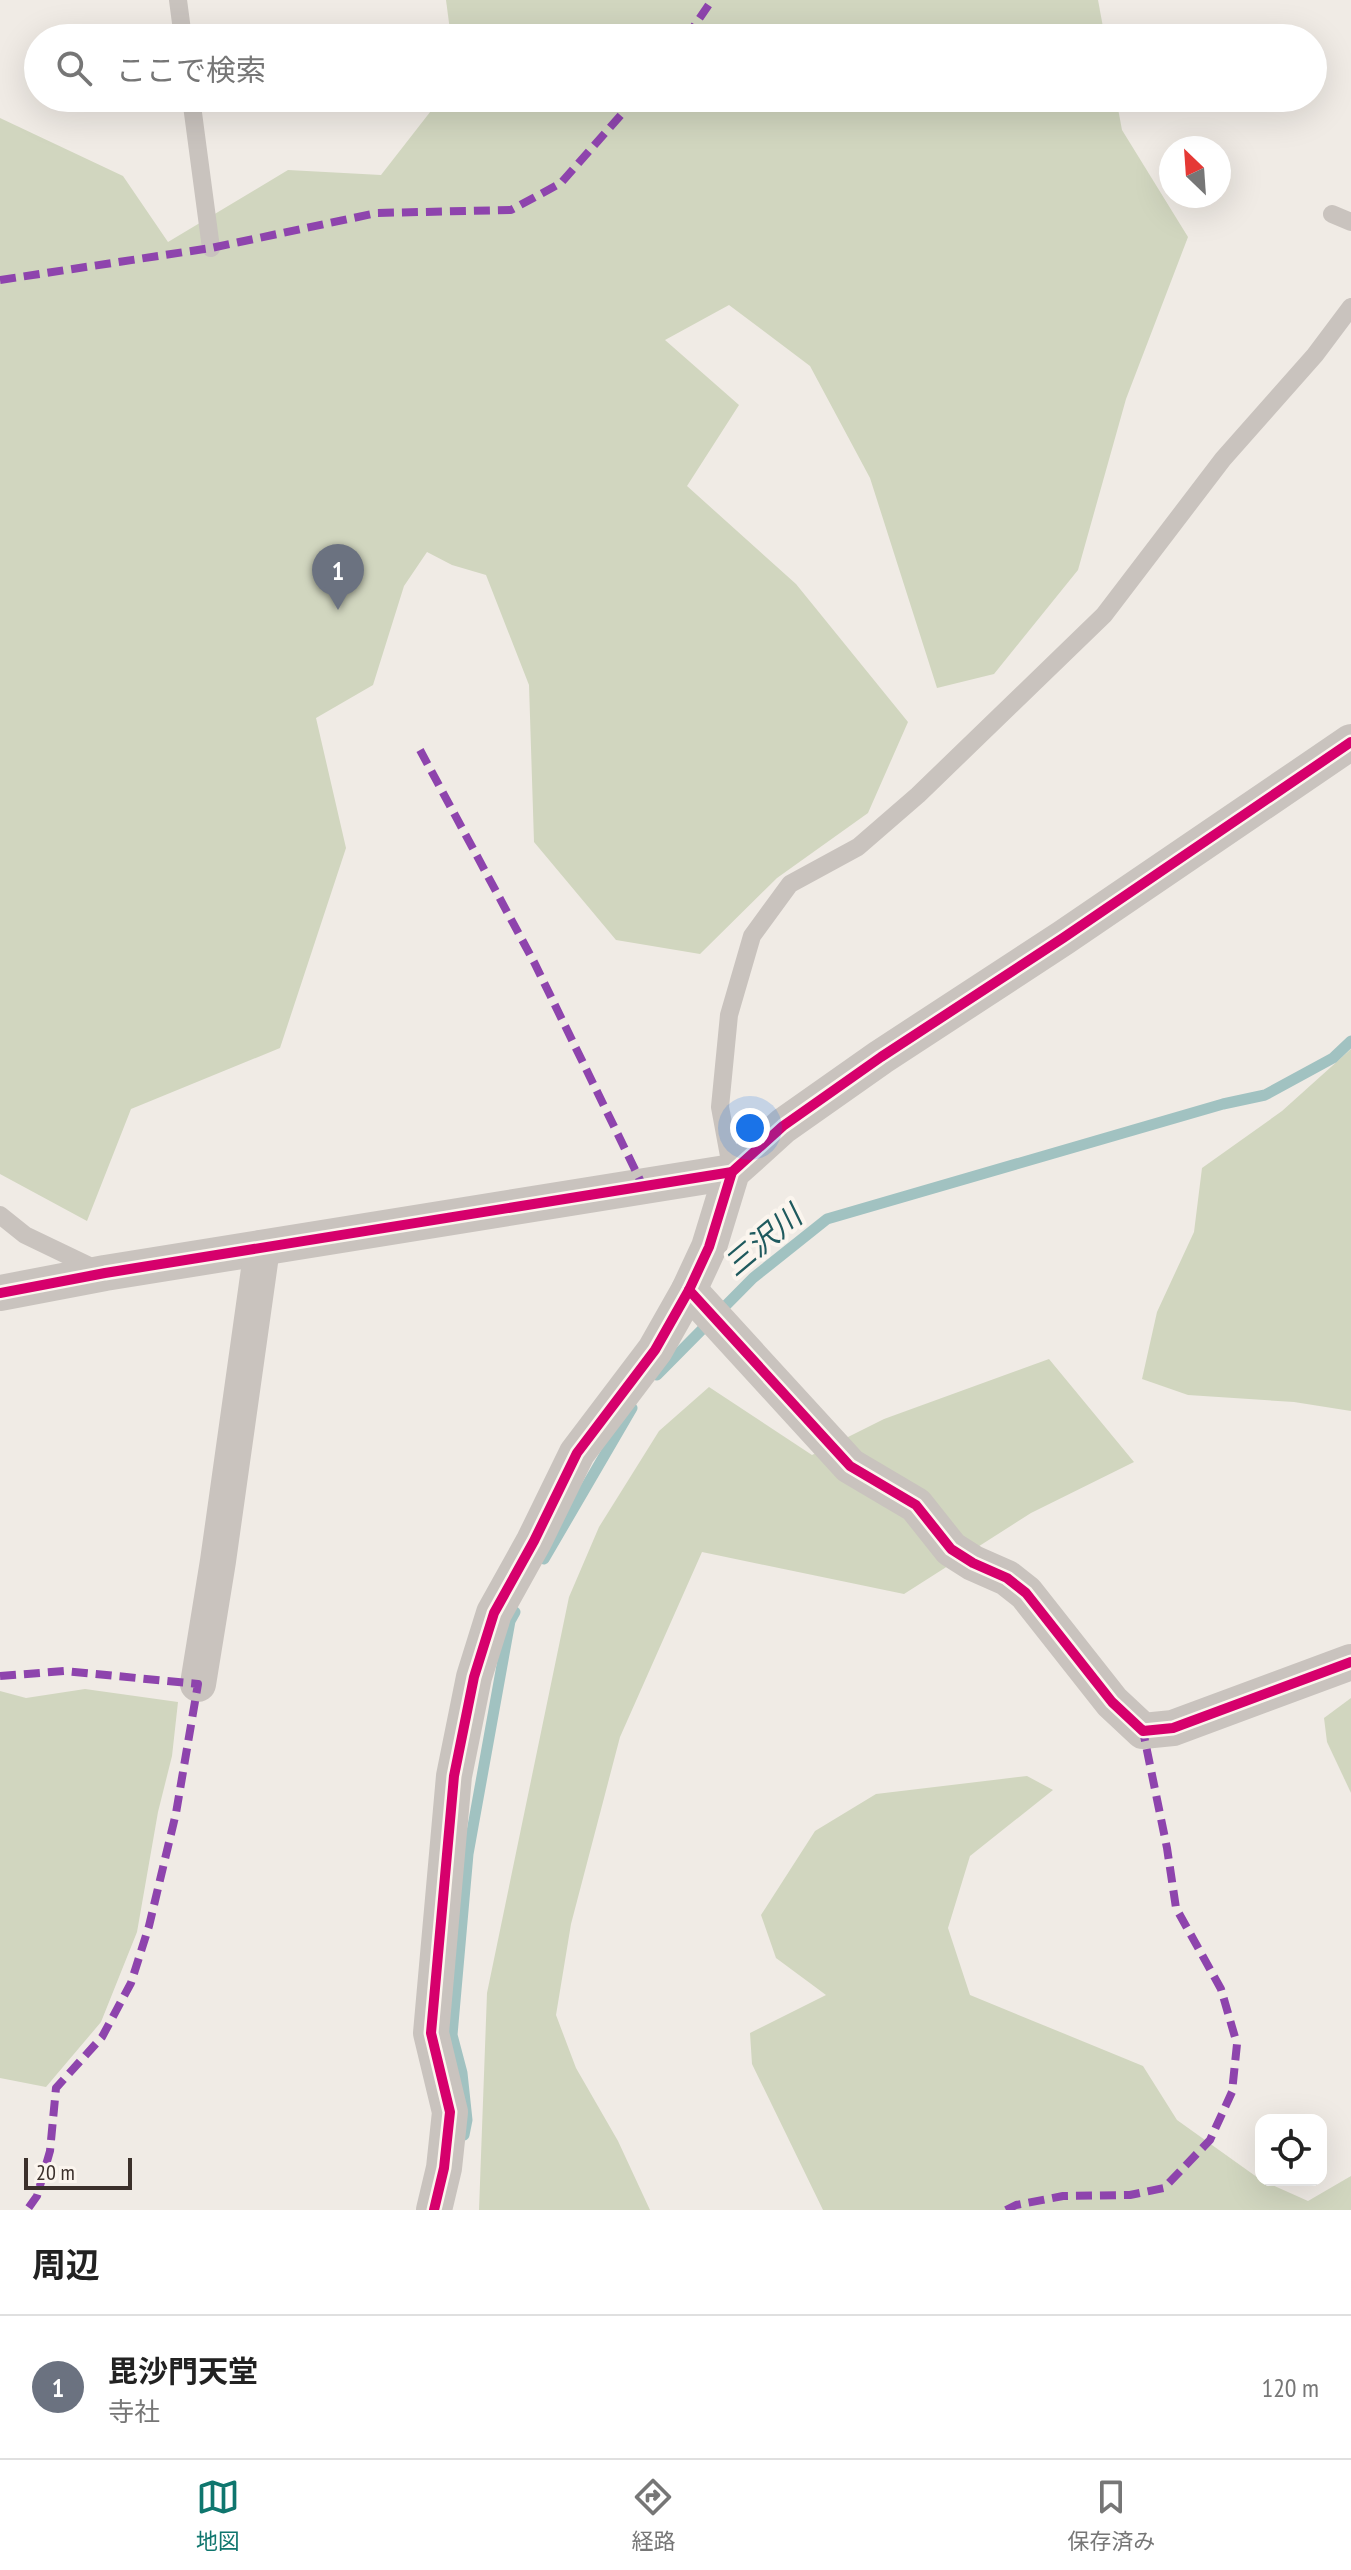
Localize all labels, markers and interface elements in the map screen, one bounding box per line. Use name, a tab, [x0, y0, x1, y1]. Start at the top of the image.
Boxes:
search box	[24, 24, 1327, 112]
icon: search	[52, 46, 96, 90]
text: ここで検索	[116, 50, 266, 89]
north arrow	[1159, 136, 1231, 208]
pin: 1	[312, 544, 364, 610]
your location	[730, 1108, 770, 1148]
water label: 三沢川	[715, 1194, 811, 1284]
map controls	[1255, 2114, 1327, 2186]
button: locate	[1255, 2114, 1327, 2186]
scale bar	[24, 2154, 132, 2190]
text: 20 m	[36, 2158, 75, 2186]
text: 周辺	[32, 2242, 100, 2286]
text: 毘沙門天堂	[108, 2351, 258, 2390]
text: 1	[52, 2371, 64, 2404]
text: 120 m	[1261, 2371, 1319, 2404]
text: 寺社	[108, 2395, 160, 2428]
tab: 地図	[196, 2475, 240, 2555]
tab: 経路	[631, 2475, 675, 2555]
tab: 保存済み	[1067, 2475, 1155, 2555]

